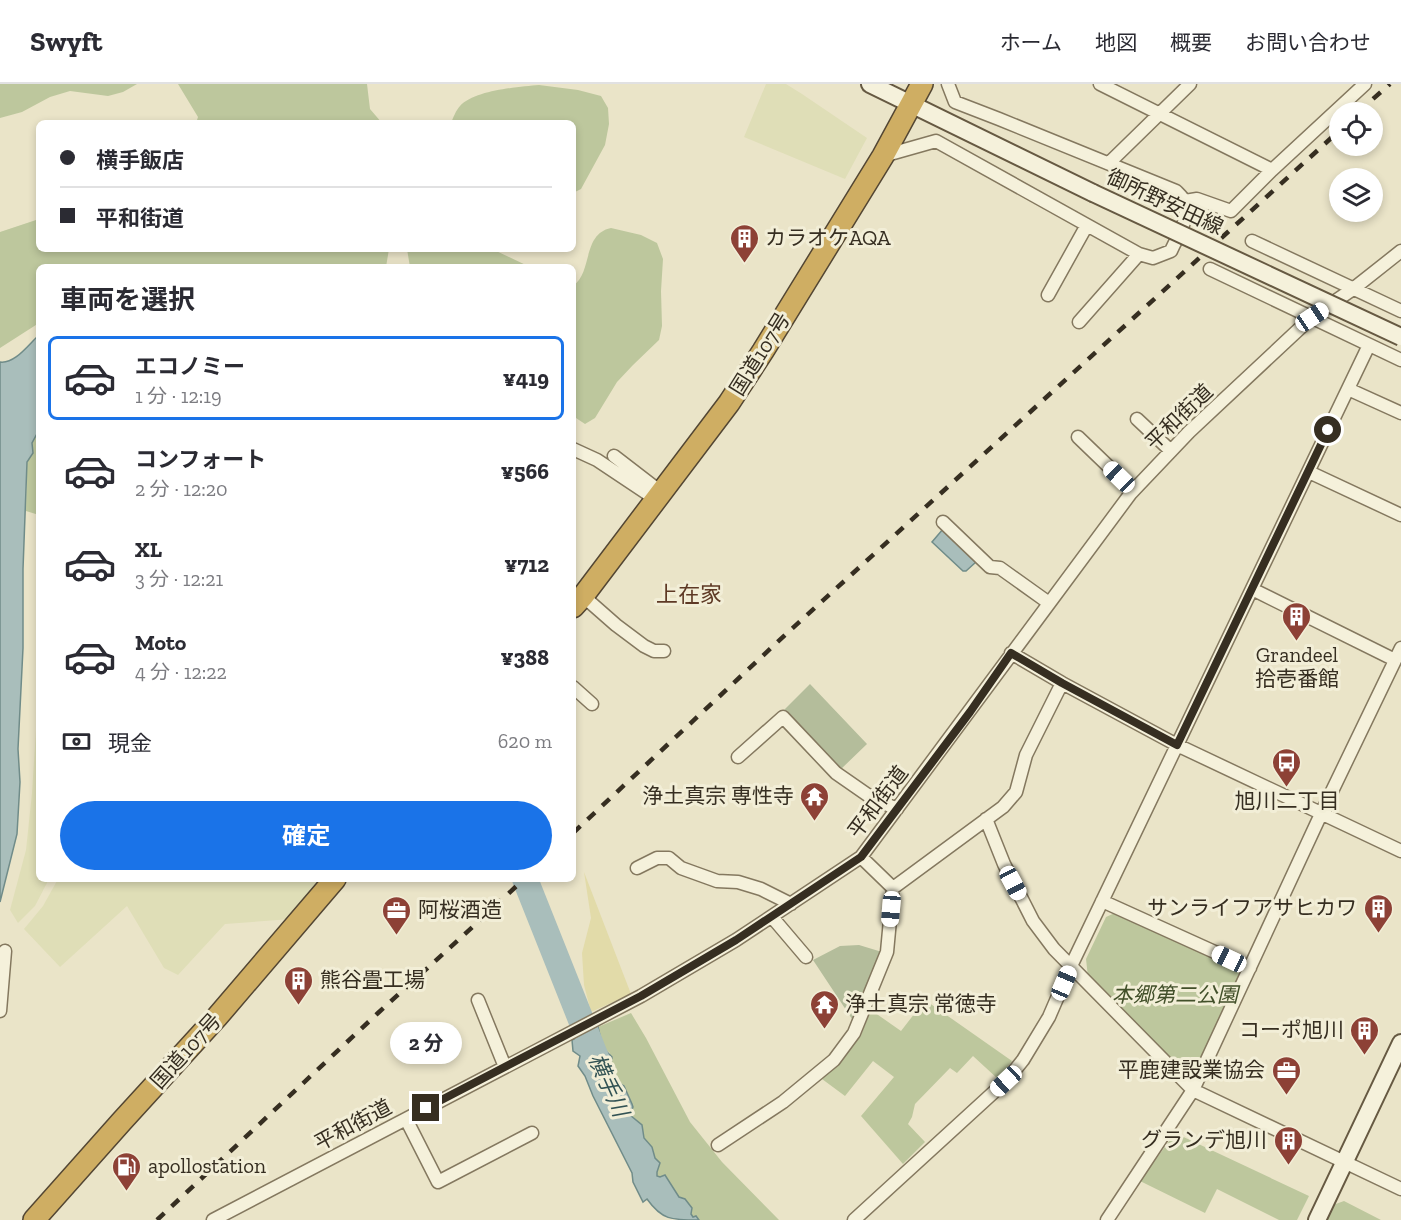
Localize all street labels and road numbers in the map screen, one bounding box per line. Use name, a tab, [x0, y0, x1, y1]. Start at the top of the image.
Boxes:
street label: 御所野安田線	[1103, 164, 1228, 240]
street label: 国道107号	[724, 308, 795, 400]
street label: 平和街道	[1140, 378, 1218, 455]
street label: 平和街道	[842, 761, 913, 843]
street label: 国道107号	[145, 1008, 226, 1094]
street label: 平和街道	[310, 1094, 396, 1155]

